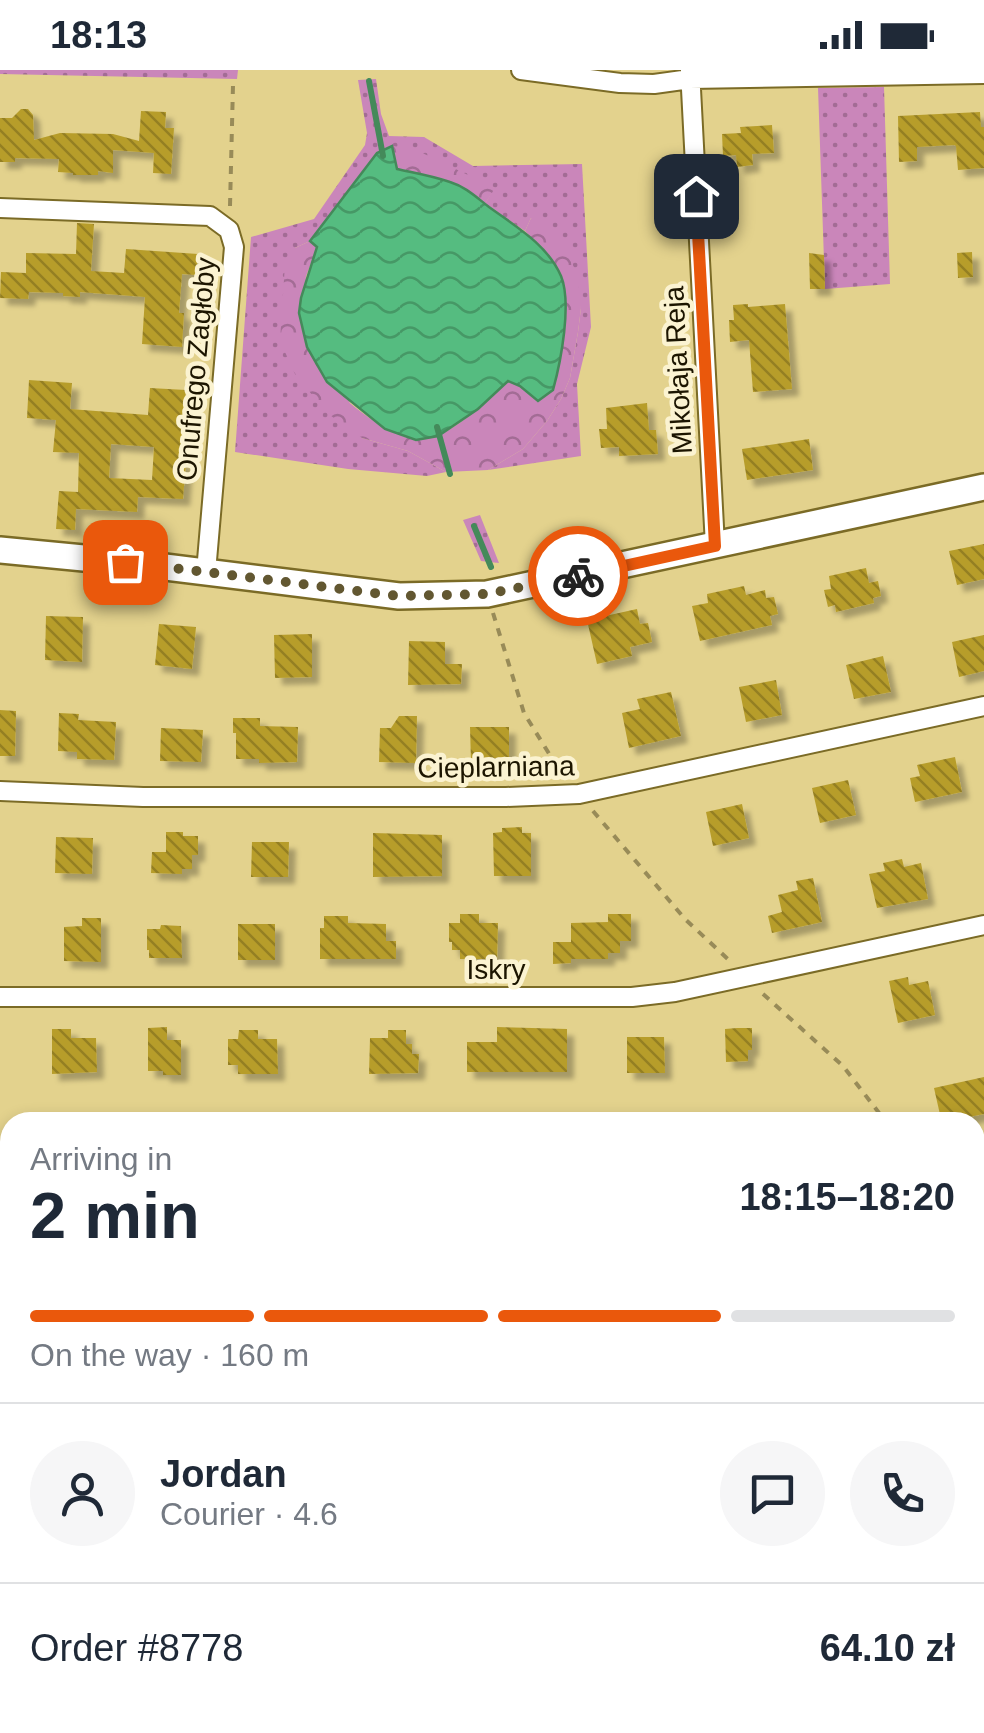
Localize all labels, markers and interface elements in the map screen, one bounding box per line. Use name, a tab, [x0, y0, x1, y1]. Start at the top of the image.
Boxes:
text: 18:13	[50, 14, 147, 56]
pin	[654, 154, 739, 239]
icon: home	[669, 169, 724, 224]
street label: Onufrego Zagłoby	[171, 256, 221, 482]
street label: Mikołaja Reja	[658, 285, 698, 455]
pin	[83, 520, 168, 605]
courier	[528, 526, 628, 626]
icon: bag	[98, 535, 153, 590]
icon: bike	[551, 549, 606, 604]
street label: Cieplarniana	[417, 750, 575, 784]
street label: Iskry	[466, 954, 526, 985]
text: Arriving in	[30, 1141, 172, 1177]
text: 18:15–18:20	[739, 1176, 955, 1218]
text: 2 min	[30, 1179, 200, 1252]
text: On the way · 160 m	[30, 1337, 309, 1373]
button: person	[30, 1441, 135, 1546]
button: chat	[720, 1441, 825, 1546]
button: phone	[850, 1441, 955, 1546]
text: Jordan	[160, 1453, 287, 1495]
text: Courier · 4.6	[160, 1496, 338, 1532]
text: Order #8778	[30, 1627, 243, 1669]
text: 64.10 zł	[820, 1627, 955, 1669]

